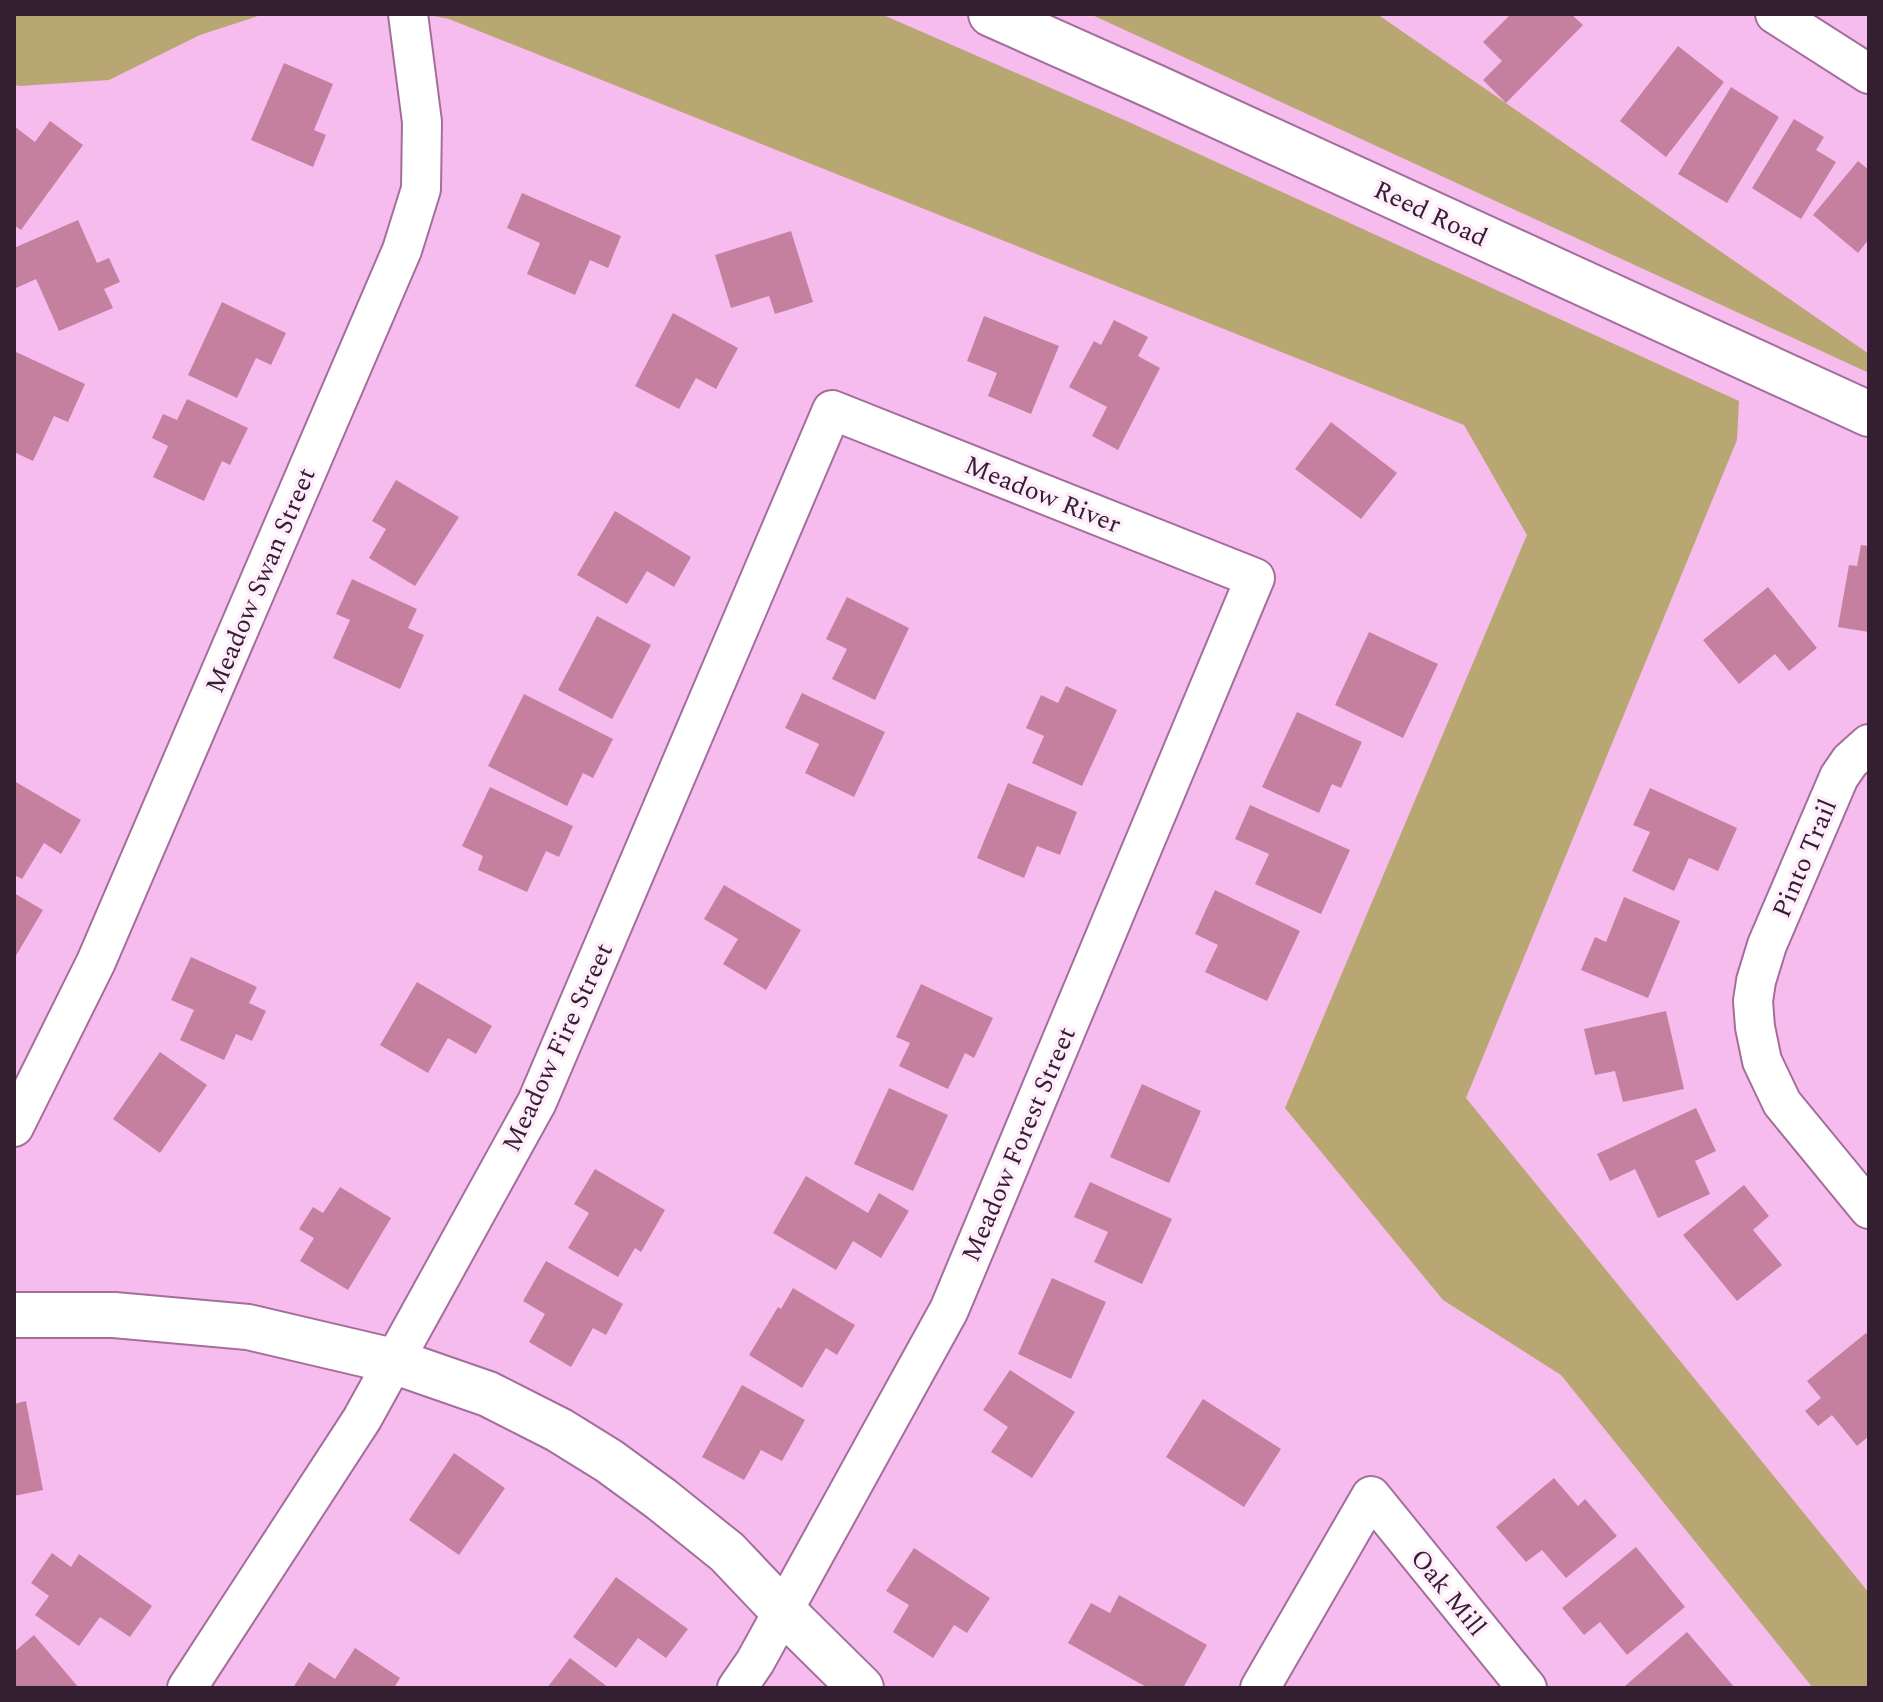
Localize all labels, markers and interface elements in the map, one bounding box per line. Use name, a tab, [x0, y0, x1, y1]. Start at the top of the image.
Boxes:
street label: Reed Road	[1367, 170, 1494, 258]
street label: Meadow River	[958, 445, 1127, 545]
street label: Meadow Swan Street	[195, 461, 327, 699]
street label: Pinto Trail	[1762, 793, 1848, 924]
street label: Meadow Fire Street	[492, 936, 624, 1159]
street label: Meadow Forest Street	[951, 1021, 1087, 1268]
street label: Oak Mill	[1400, 1540, 1496, 1645]

